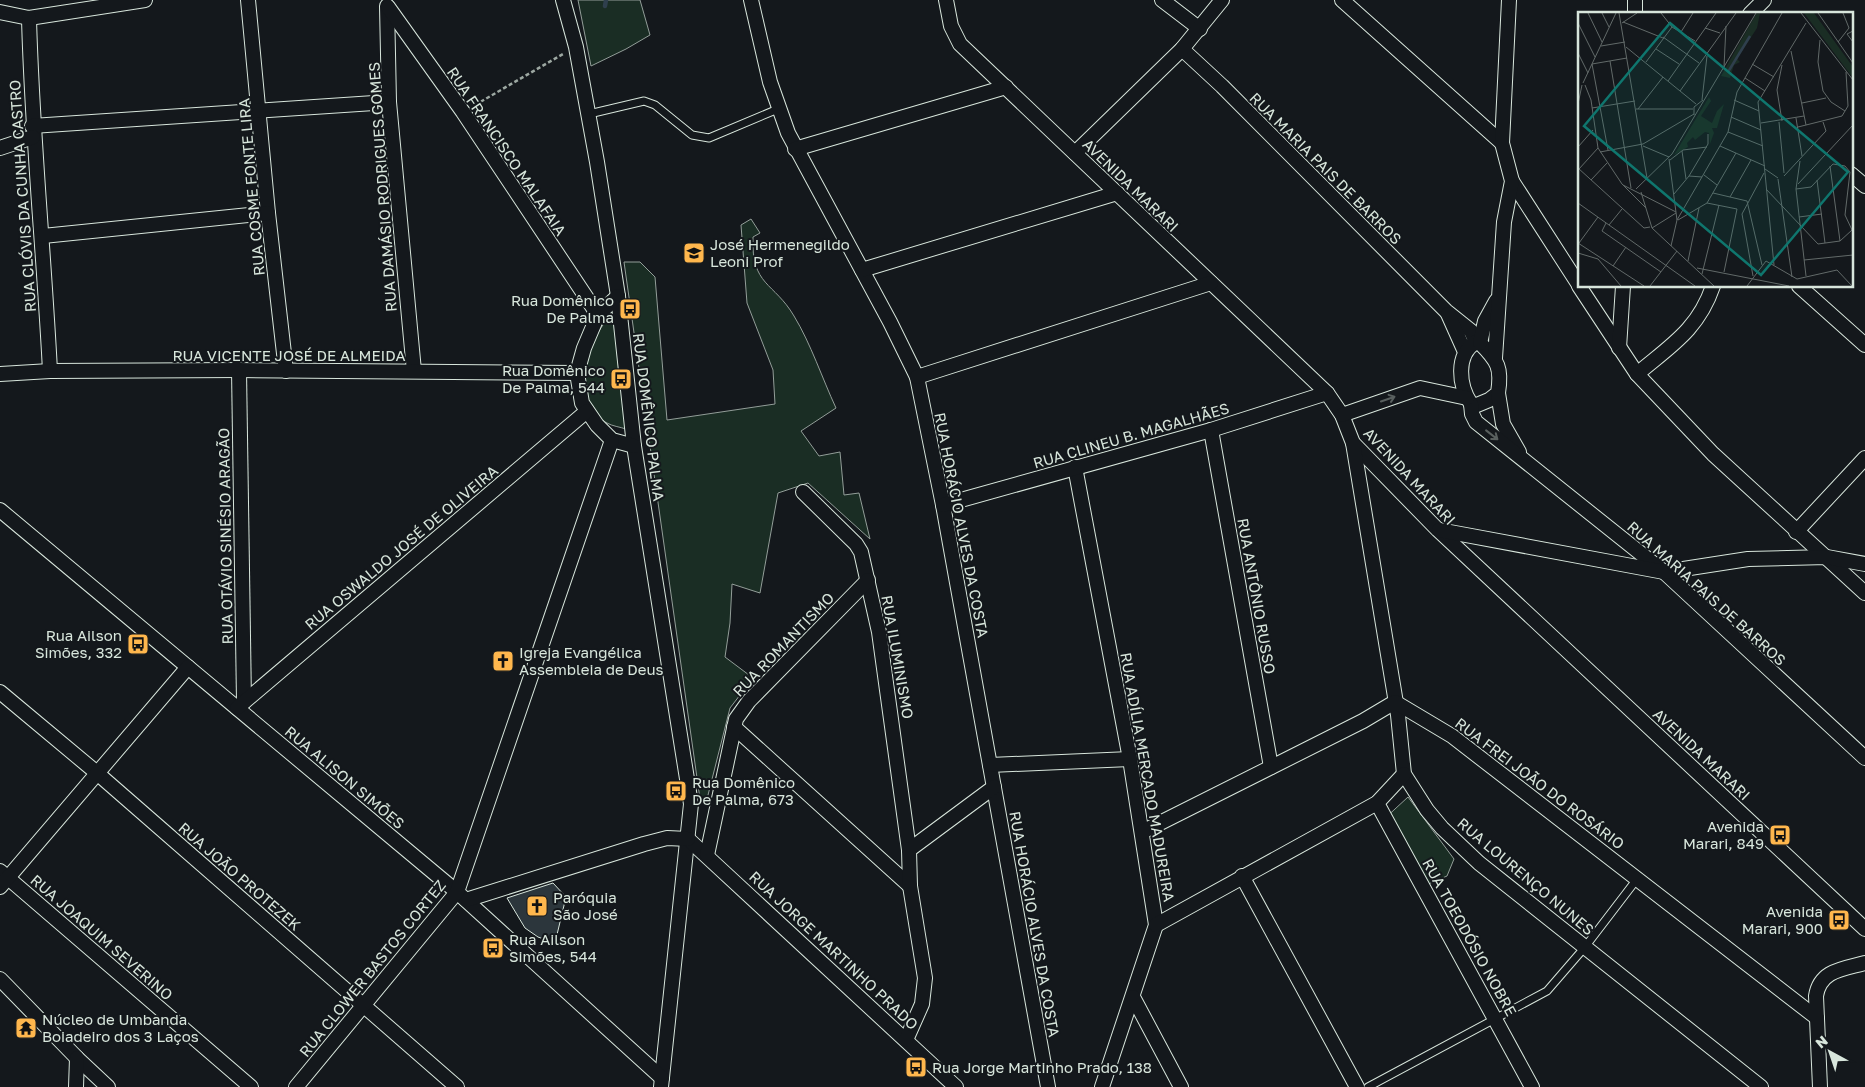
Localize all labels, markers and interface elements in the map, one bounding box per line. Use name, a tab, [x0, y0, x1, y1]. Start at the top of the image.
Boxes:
inset map	[1578, 12, 1852, 288]
street label: RUA DAMÁSIO RODRIGUES GOMES	[364, 61, 400, 313]
street label: RUA FRANCISCO MALAFAIA	[444, 63, 570, 239]
street label: RUA CLÓVIS DA CUNHA CASTRO	[5, 79, 39, 313]
street label: RUA MARIA PAIS DE BARROS	[1246, 88, 1406, 248]
street label: RUA COSME FONTE LIRA	[234, 97, 268, 277]
street label: AVENIDA MARARI	[1079, 135, 1183, 235]
place label: José Hermenegildo Leoni Prof	[710, 235, 850, 270]
school or university icon: José Hermenegildo Leoni Prof	[682, 241, 706, 265]
place label: Rua Domênico De Palma	[511, 291, 614, 326]
bus stop icon: Rua Domênico De Palma	[618, 297, 642, 321]
street label: RUA DOMÊNICO PALMA	[630, 332, 668, 502]
street label: RUA VICENTE JOSÉ DE ALMEIDA	[173, 346, 406, 364]
place label: Rua Domênico De Palma, 544	[502, 361, 605, 396]
bus stop icon: Rua Domênico De Palma, 544	[609, 367, 633, 391]
one-way arrow	[1379, 394, 1395, 403]
street label: RUA CLINEU B. MAGALHÃES	[1031, 398, 1231, 472]
street label: RUA HORÁCIO ALVES DA COSTA	[931, 411, 993, 639]
street label: AVENIDA MARARI	[1360, 424, 1460, 528]
street label: RUA OTÁVIO SINÉSIO ARAGÃO	[214, 428, 236, 644]
one-way arrow	[1485, 429, 1498, 440]
street label: RUA OSWALDO JOSÉ DE OLIVEIRA	[301, 461, 501, 633]
street label: RUA ANTÔNIO RUSSO	[1234, 517, 1280, 675]
street label: RUA MARIA PAIS DE BARROS	[1624, 517, 1790, 669]
street label: RUA ROMANTISMO	[729, 588, 837, 700]
street label: RUA ILUMINISMO	[878, 594, 918, 720]
place label: Rua Ailson Simões, 332	[35, 626, 122, 661]
bus stop icon: Rua Ailson Simões, 332	[126, 632, 150, 656]
place label: Igreja Evangélica Assembleia de Deus	[519, 643, 664, 678]
church icon: Igreja Evangélica Assembleia de Deus	[491, 649, 515, 673]
street label: RUA ADÍLIA MERCADO MADUREIRA	[1117, 651, 1179, 903]
street label: AVENIDA MARARI	[1650, 704, 1754, 804]
street label: RUA FREI JOÃO DO ROSÁRIO	[1452, 714, 1628, 852]
street label: RUA ALISON SIMÕES	[282, 722, 408, 832]
place label: Rua Domênico De Palma, 673	[692, 773, 795, 808]
bus stop icon: Rua Domênico De Palma, 673	[664, 779, 688, 803]
street label: RUA HORÁCIO ALVES DA COSTA	[1006, 810, 1064, 1038]
street label: RUA LOURENÇO NUNES	[1454, 814, 1598, 938]
place label: Avenida Marari, 849	[1683, 817, 1764, 852]
street label: RUA JOÃO PROTEZEK	[175, 818, 305, 934]
bus stop icon: Avenida Marari, 849	[1768, 823, 1792, 847]
street label: RUA TOEODÓSIO NOBRE	[1419, 855, 1521, 1019]
street label: RUA JORGE MARTINHO PRADO	[746, 867, 922, 1033]
street label: RUA JOAQUIM SEVERINO	[27, 870, 177, 1004]
street label: RUA CLOWER BASTOS CORTEZ	[295, 876, 449, 1060]
place label: Paróquia São José	[553, 888, 618, 923]
church icon: Paróquia São José	[525, 894, 549, 918]
place label: Avenida Marari, 900	[1742, 902, 1823, 937]
bus stop icon: Avenida Marari, 900	[1827, 908, 1851, 932]
place label: Rua Ailson Simões, 544	[509, 930, 597, 965]
bus stop icon: Rua Ailson Simões, 544	[481, 936, 505, 960]
place label: Núcleo de Umbanda Boiadeiro dos 3 Laços	[42, 1010, 199, 1045]
temple icon: Núcleo de Umbanda Boiadeiro dos 3 Laços	[14, 1016, 38, 1040]
north arrow	[1805, 1027, 1855, 1077]
text: N	[1812, 1032, 1831, 1052]
bus stop icon: Rua Jorge Martinho Prado, 138	[904, 1055, 928, 1079]
place label: Rua Jorge Martinho Prado, 138	[932, 1058, 1152, 1076]

